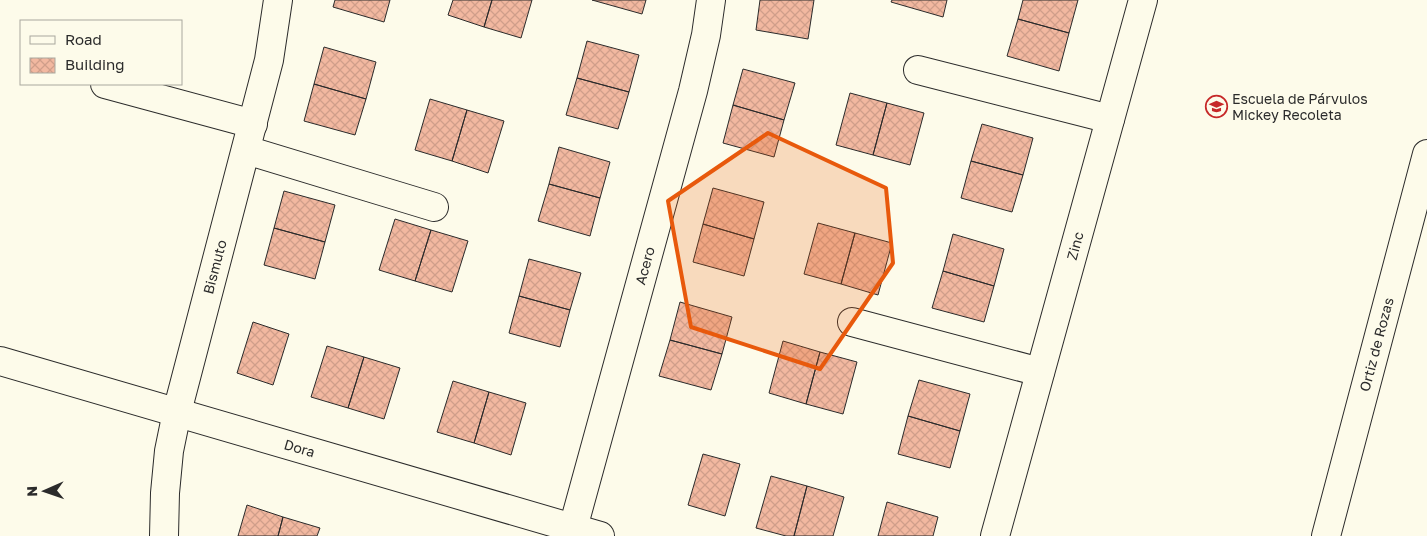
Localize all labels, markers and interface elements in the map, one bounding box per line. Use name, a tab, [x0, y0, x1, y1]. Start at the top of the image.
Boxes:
legend	[20, 20, 182, 85]
text: Road	[65, 30, 102, 48]
text: Building	[65, 55, 125, 73]
place label: Escuela de Párvulos Mickey Recoleta	[1232, 90, 1368, 123]
school or university icon: Escuela de Párvulos Mickey Recoleta	[1204, 95, 1228, 119]
street label: Zinc	[1063, 229, 1087, 262]
street label: Bismuto	[199, 238, 230, 296]
street label: Acero	[631, 245, 658, 287]
street label: Ortiz de Rozas	[1356, 296, 1397, 393]
street label: Dora	[282, 435, 317, 460]
north arrow	[20, 466, 70, 516]
text: N	[23, 486, 40, 497]

